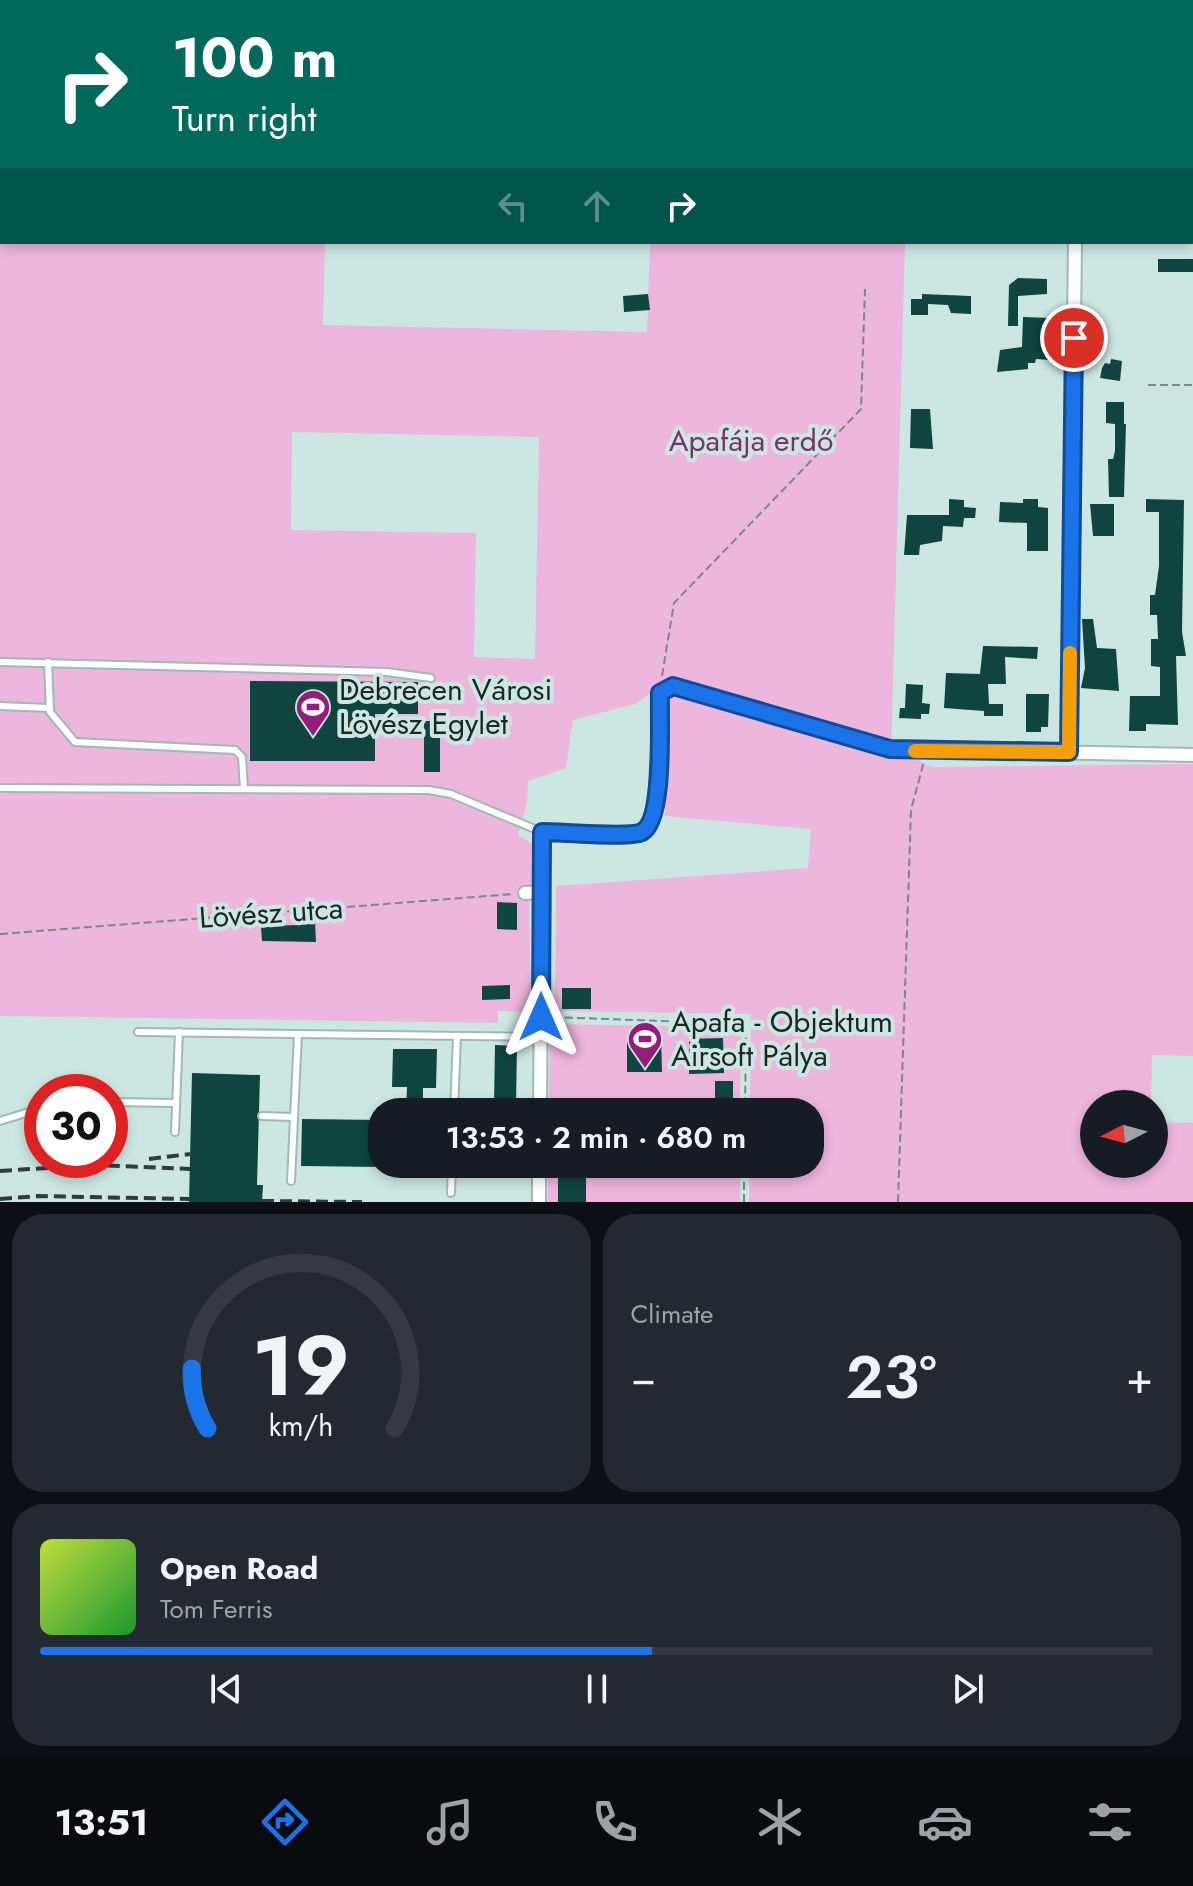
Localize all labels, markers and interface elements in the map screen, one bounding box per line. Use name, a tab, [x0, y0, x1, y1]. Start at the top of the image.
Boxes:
text: 100 m	[172, 17, 337, 98]
icon: right	[40, 32, 144, 136]
text: Turn right	[172, 92, 317, 144]
icon: left	[491, 184, 535, 228]
icon: ahead	[575, 184, 619, 228]
icon: right	[659, 184, 703, 228]
pin	[1040, 304, 1108, 372]
icon: arrive	[1052, 316, 1096, 360]
park label: Apafája erdő	[669, 419, 833, 462]
place label: Debrecen Városi Lövész Egylet	[339, 668, 552, 745]
sports icon: Debrecen Városi Lövész Egylet	[294, 688, 332, 738]
street label: Lövész utca	[198, 886, 344, 939]
position arrow	[499, 975, 583, 1059]
place label: Apafa - Objektum Airsoft Pálya	[671, 1000, 893, 1077]
sports icon: Apafa - Objektum Airsoft Pálya	[626, 1020, 664, 1070]
speed limit sign: 30	[24, 1074, 128, 1178]
north arrow	[1080, 1090, 1168, 1178]
map controls	[1080, 1090, 1168, 1178]
text: 13:53 · 2 min · 680 m	[446, 1116, 746, 1159]
text: Climate	[631, 1295, 713, 1333]
text: 19	[252, 1306, 350, 1426]
text: 23°	[846, 1334, 937, 1421]
text: −	[631, 1346, 656, 1410]
text: +	[1126, 1346, 1153, 1410]
text: km/h	[269, 1405, 334, 1447]
text: Open Road	[160, 1547, 318, 1590]
text: Tom Ferris	[160, 1590, 272, 1628]
icon: previous	[204, 1667, 248, 1711]
icon: pause	[575, 1667, 619, 1711]
icon: next	[946, 1667, 990, 1711]
icon: directions	[257, 1794, 313, 1850]
icon: music	[422, 1794, 478, 1850]
icon: phone	[587, 1794, 643, 1850]
icon: climate	[752, 1794, 808, 1850]
icon: car	[917, 1794, 973, 1850]
icon: filters	[1082, 1794, 1138, 1850]
text: 13:51	[55, 1796, 148, 1848]

